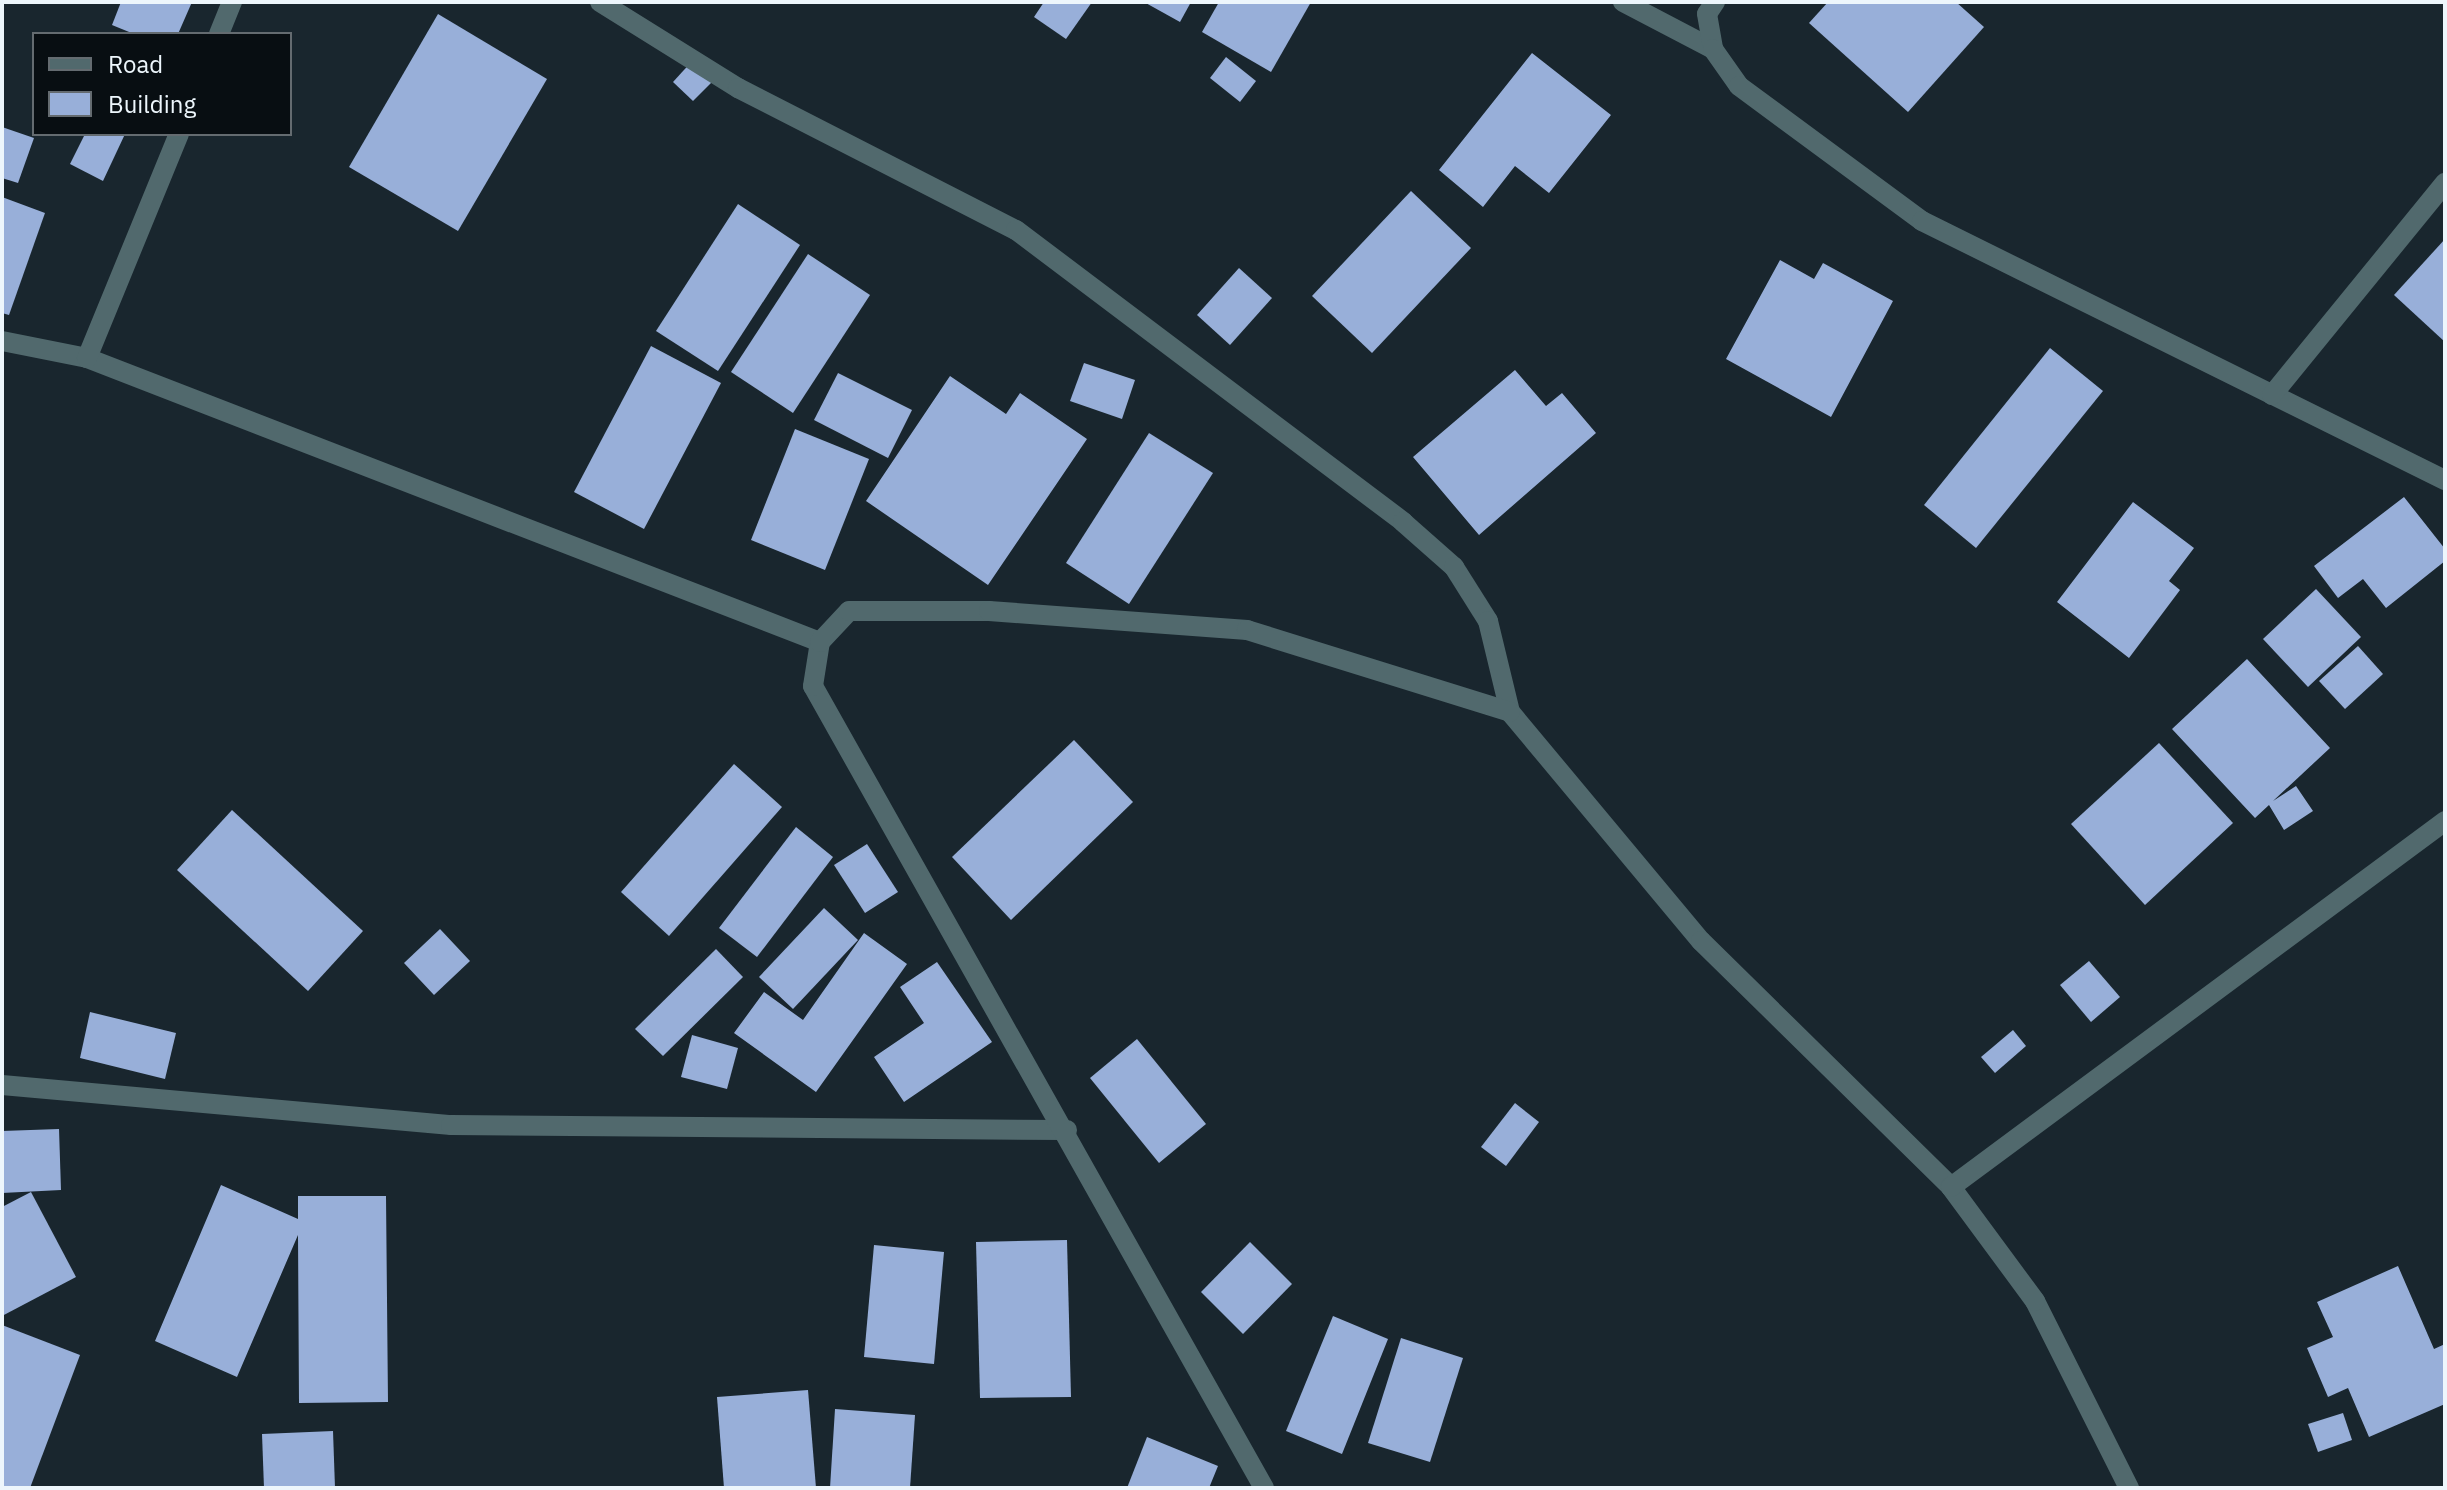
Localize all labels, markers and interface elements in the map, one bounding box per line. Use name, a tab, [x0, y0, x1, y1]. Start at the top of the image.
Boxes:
legend	[32, 32, 292, 136]
text: Road	[108, 48, 163, 80]
text: Building	[108, 88, 196, 120]

